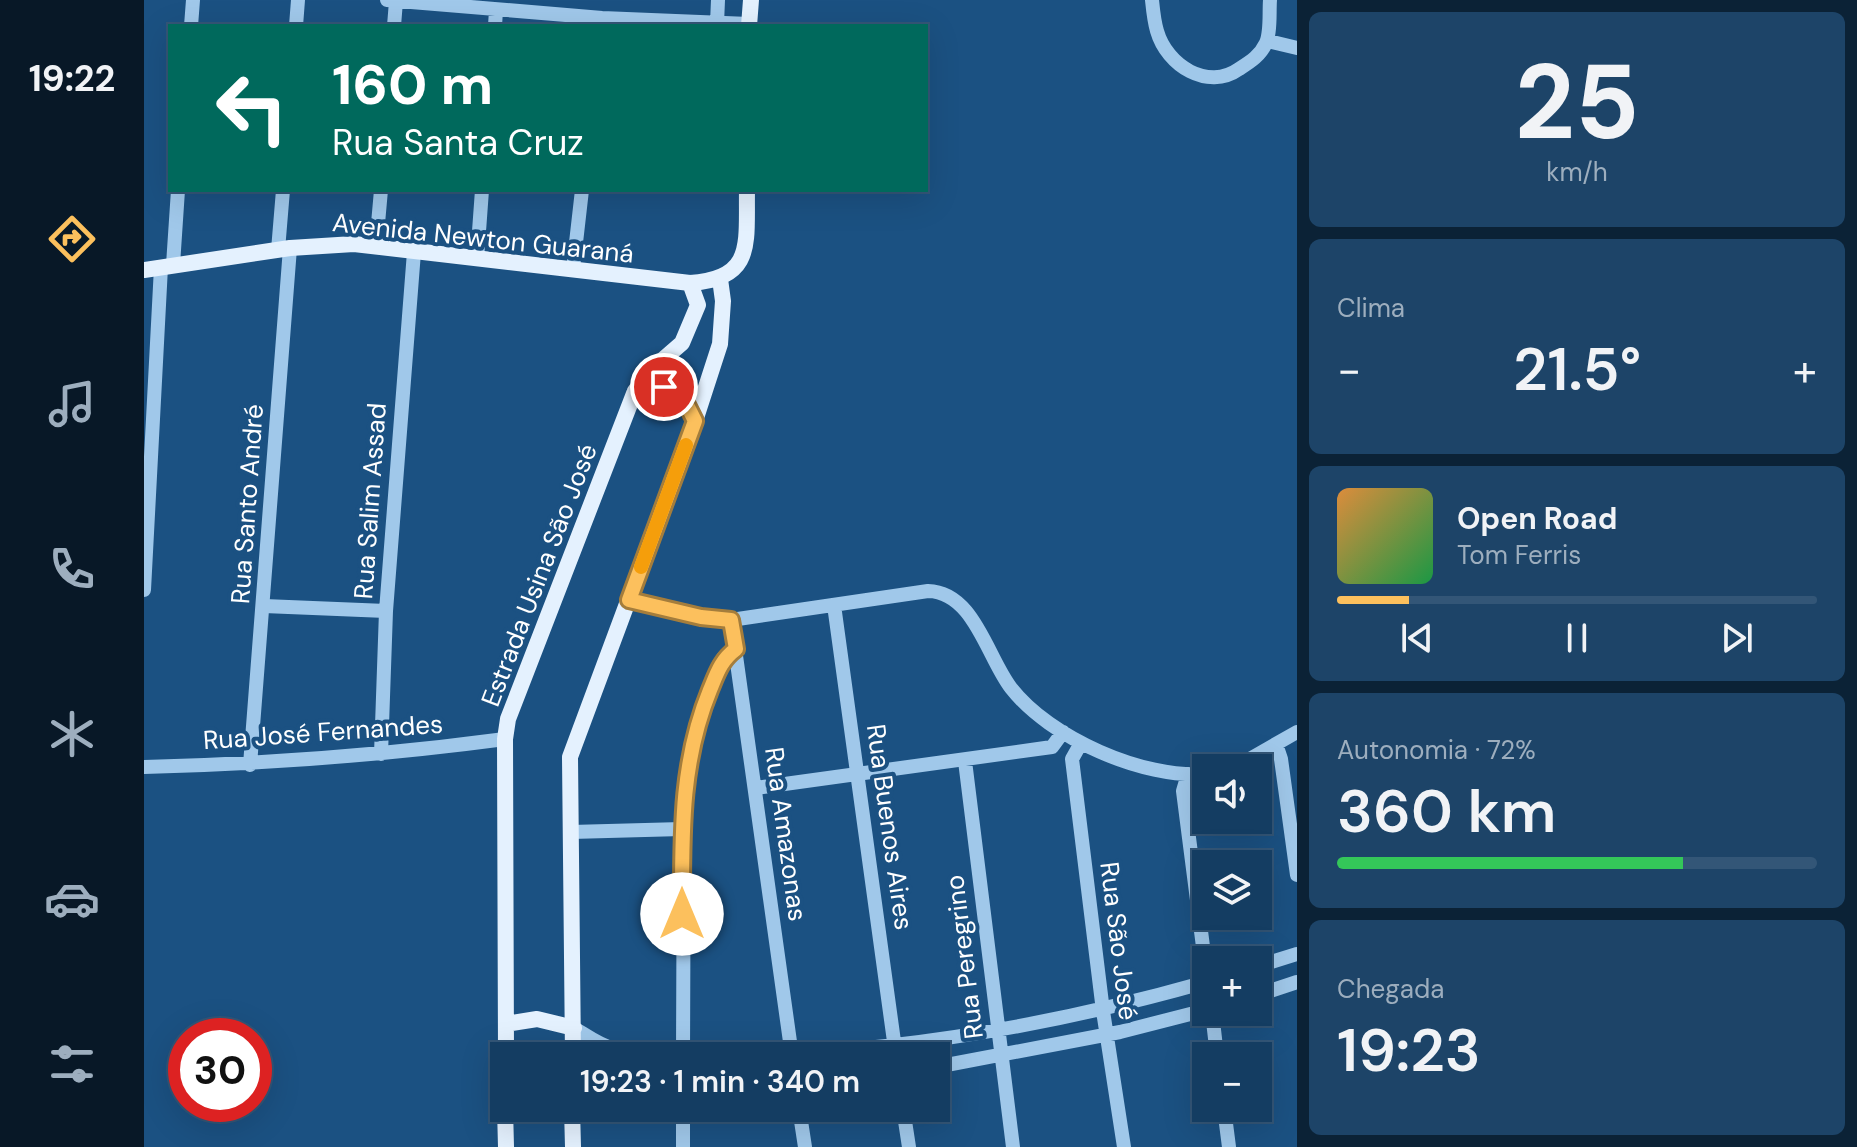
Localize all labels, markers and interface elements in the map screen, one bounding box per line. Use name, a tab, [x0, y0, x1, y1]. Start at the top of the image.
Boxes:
text: 25	[1515, 35, 1639, 170]
text: 160 m	[332, 48, 493, 121]
text: 19:22	[29, 55, 115, 102]
icon: left	[200, 56, 304, 160]
text: Rua Santa Cruz	[332, 119, 584, 166]
text: km/h	[1546, 155, 1608, 189]
street label: Avenida Newton Guaraná	[331, 205, 635, 271]
icon: directions	[44, 211, 100, 267]
text: Clima	[1337, 291, 1405, 325]
text: 21.5°	[1513, 330, 1641, 409]
text: −	[1337, 341, 1361, 399]
text: +	[1793, 341, 1817, 399]
pin	[630, 353, 698, 421]
icon: arrive	[642, 365, 686, 409]
icon: music	[44, 376, 100, 432]
street label: Rua Salim Assad	[346, 402, 394, 600]
street label: Rua Santo André	[223, 403, 271, 605]
street label: Estrada Usina São José	[473, 439, 605, 711]
text: Open Road	[1457, 499, 1617, 538]
text: Tom Ferris	[1457, 538, 1581, 572]
icon: phone	[44, 541, 100, 597]
icon: previous	[1395, 616, 1439, 660]
icon: pause	[1555, 616, 1599, 660]
icon: next	[1715, 616, 1759, 660]
icon: climate	[44, 706, 100, 762]
street label: Rua José Fernandes	[202, 707, 444, 757]
street label: Rua Buenos Aires	[859, 722, 921, 932]
text: Autonomia · 72%	[1337, 733, 1536, 767]
street label: Rua Amazonas	[757, 745, 815, 923]
map controls	[1192, 754, 1272, 1122]
button: sound	[1192, 754, 1272, 834]
text: 360 km	[1337, 772, 1556, 851]
button: layers	[1192, 850, 1272, 930]
street label: Rua São José	[1092, 860, 1146, 1022]
icon: car	[44, 871, 100, 927]
position arrow	[640, 872, 724, 956]
street label: Rua Peregrino	[937, 873, 991, 1041]
button: +	[1192, 946, 1272, 1026]
text: Chegada	[1337, 972, 1444, 1006]
text: 19:23	[1337, 1011, 1481, 1090]
speed limit sign: 30	[168, 1018, 272, 1122]
icon: filters	[44, 1036, 100, 1092]
button: −	[1192, 1042, 1272, 1122]
text: 19:23 · 1 min · 340 m	[580, 1062, 860, 1101]

